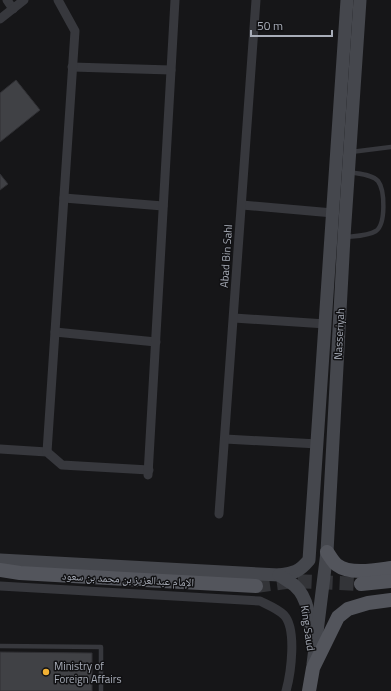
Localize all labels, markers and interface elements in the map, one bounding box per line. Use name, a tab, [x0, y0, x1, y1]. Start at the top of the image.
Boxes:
scale bar	[251, 12, 332, 38]
text: 50 m	[257, 16, 283, 35]
street label: Abad Bin Sahl	[216, 224, 236, 288]
street label: Nasseriyah	[330, 308, 348, 360]
street label: الإمام عبدالعزيز بن محمد بن سعود	[62, 568, 194, 590]
street label: King Saud	[297, 604, 319, 652]
place label: Ministry of Foreign Affairs	[54, 658, 122, 687]
marker: Ministry of Foreign Affairs	[41, 667, 51, 677]

